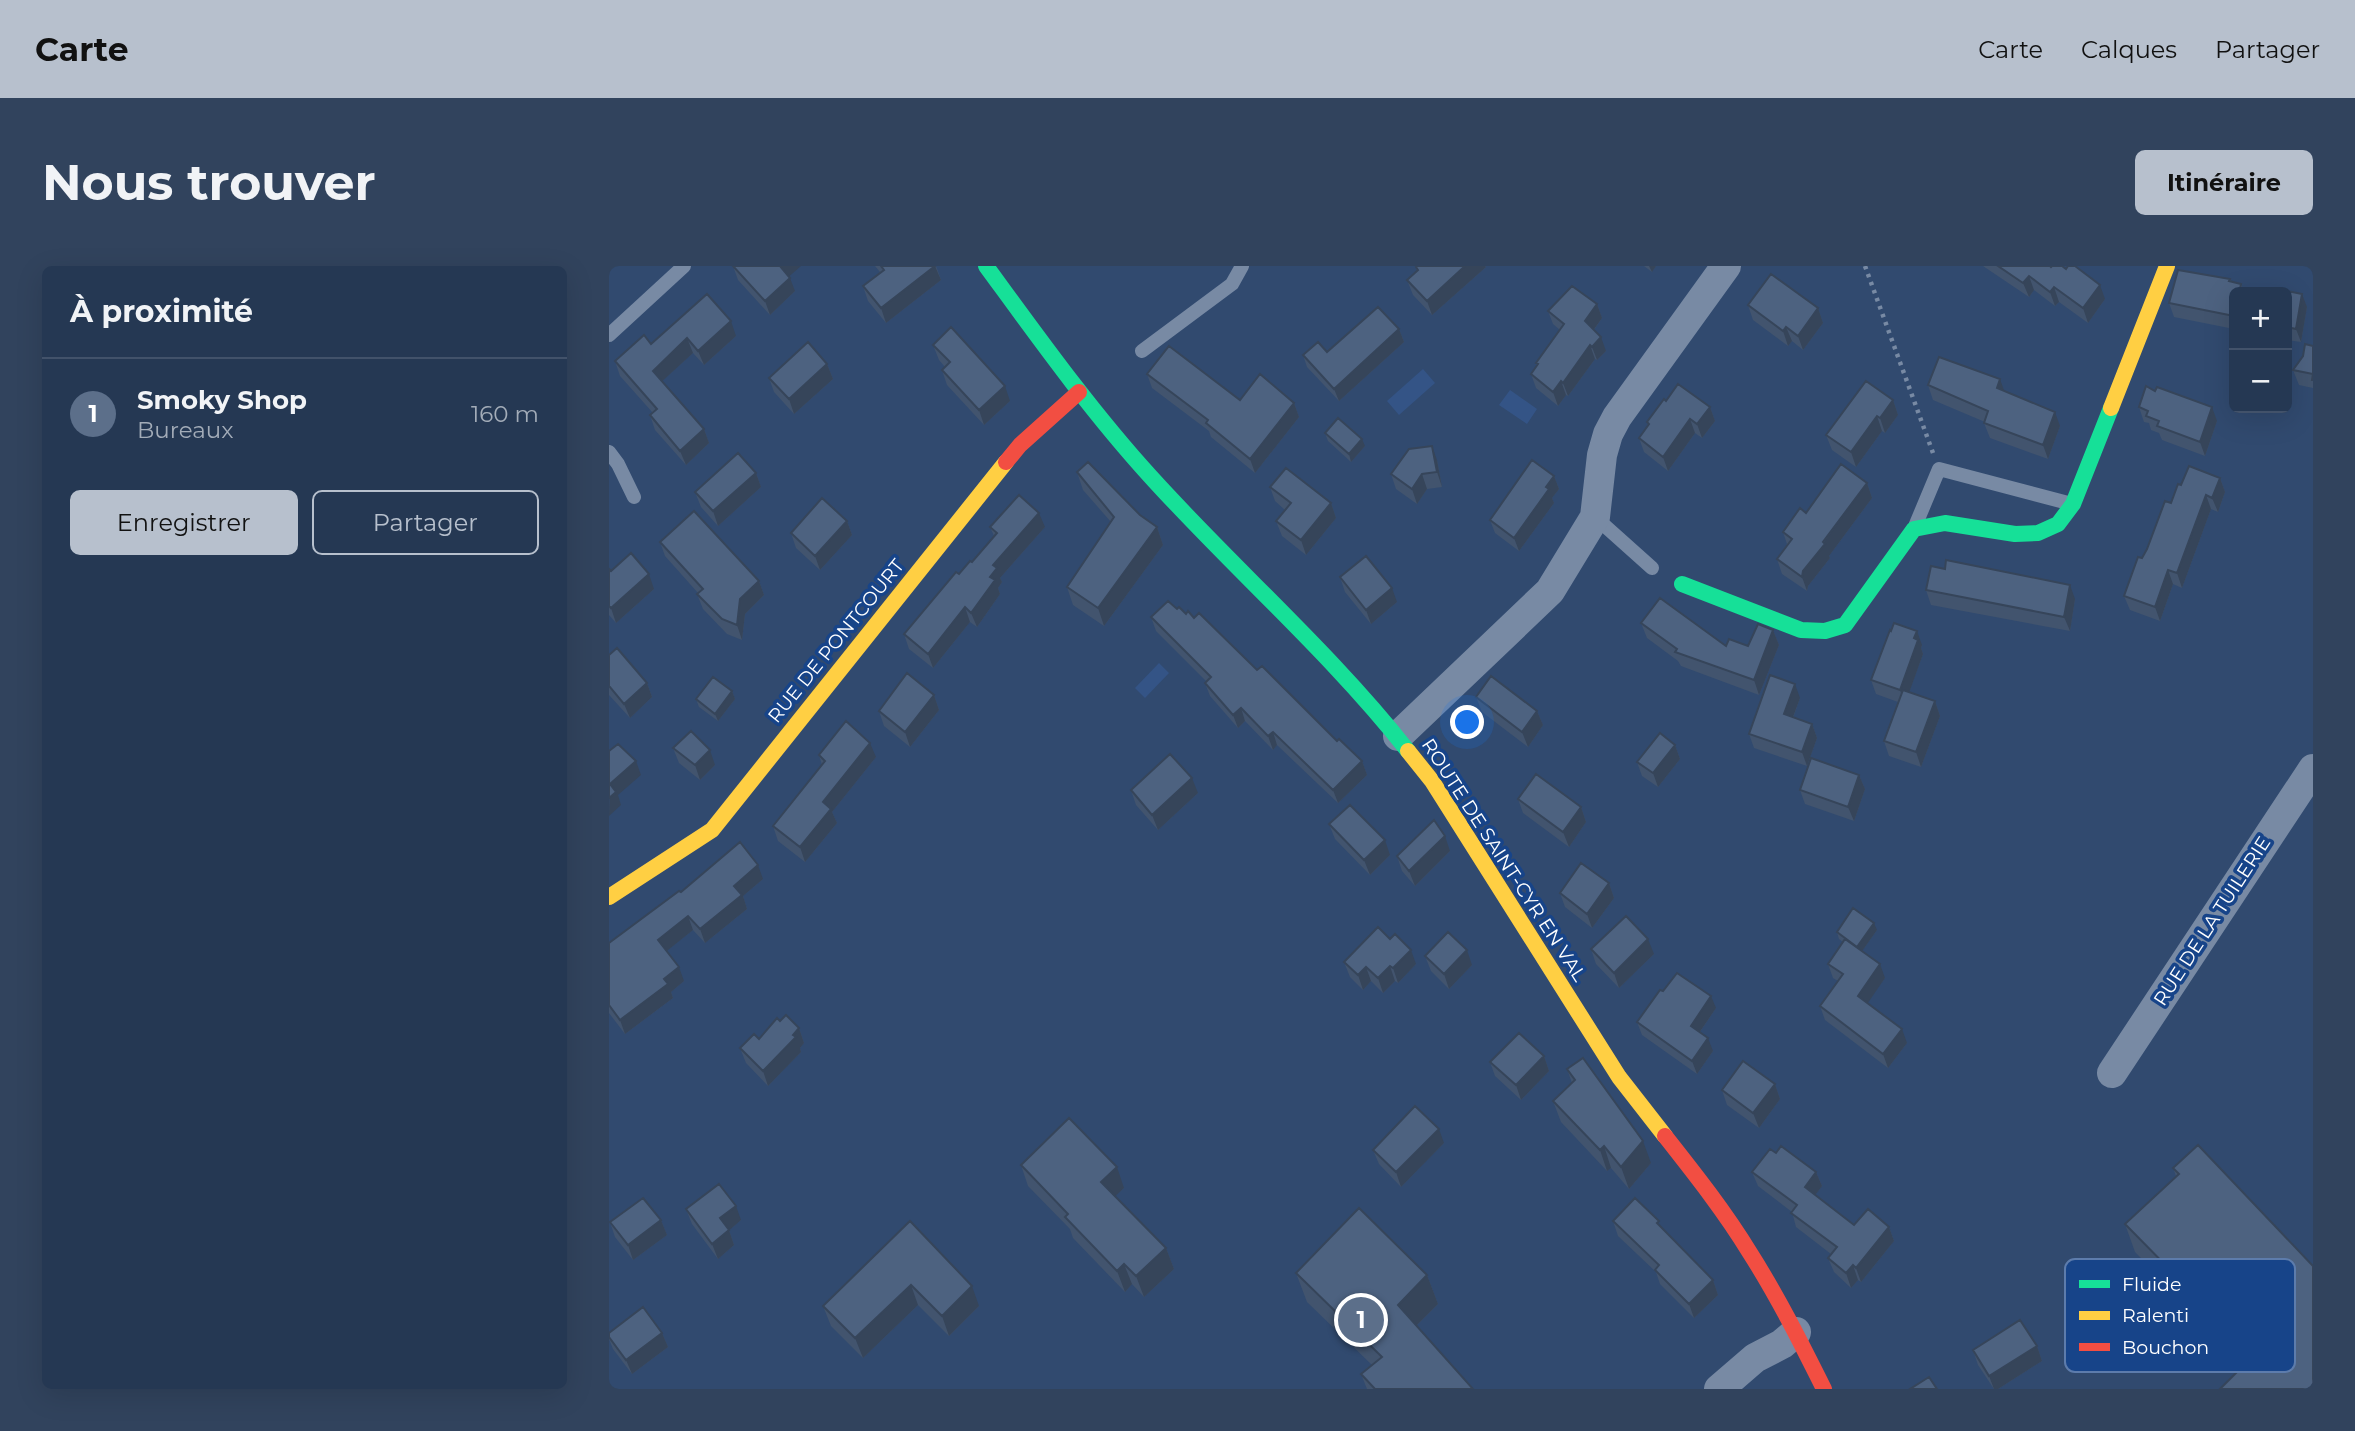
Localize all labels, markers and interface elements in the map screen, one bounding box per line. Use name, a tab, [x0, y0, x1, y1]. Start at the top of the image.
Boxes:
text: Carte	[35, 29, 128, 69]
text: Carte	[1978, 35, 2043, 64]
text: Calques	[2081, 35, 2177, 64]
text: Partager	[2215, 35, 2320, 64]
button: Itinéraire	[2135, 150, 2313, 215]
text: Nous trouver	[42, 153, 376, 212]
map controls	[2229, 287, 2292, 413]
button: +	[2229, 287, 2292, 350]
text: À proximité	[70, 293, 253, 330]
button: −	[2229, 350, 2292, 413]
text: Smoky Shop	[137, 384, 307, 416]
text: 1	[88, 400, 98, 428]
text: 160 m	[471, 400, 539, 428]
text: Bureaux	[137, 416, 234, 444]
button: Enregistrer	[70, 490, 298, 555]
button: Partager	[312, 490, 539, 555]
street label: RUE DE PONTCOURT	[763, 554, 909, 727]
your location	[1450, 705, 1484, 739]
street label: ROUTE DE SAINT-CYR EN VAL	[1417, 734, 1592, 986]
street label: RUE DE LA TUILERIE	[2149, 832, 2275, 1010]
legend	[2065, 1259, 2295, 1372]
text: Fluide	[2122, 1273, 2181, 1296]
pin: 1	[1338, 1294, 1384, 1346]
text: Ralenti	[2122, 1304, 2189, 1327]
text: Bouchon	[2122, 1336, 2209, 1359]

